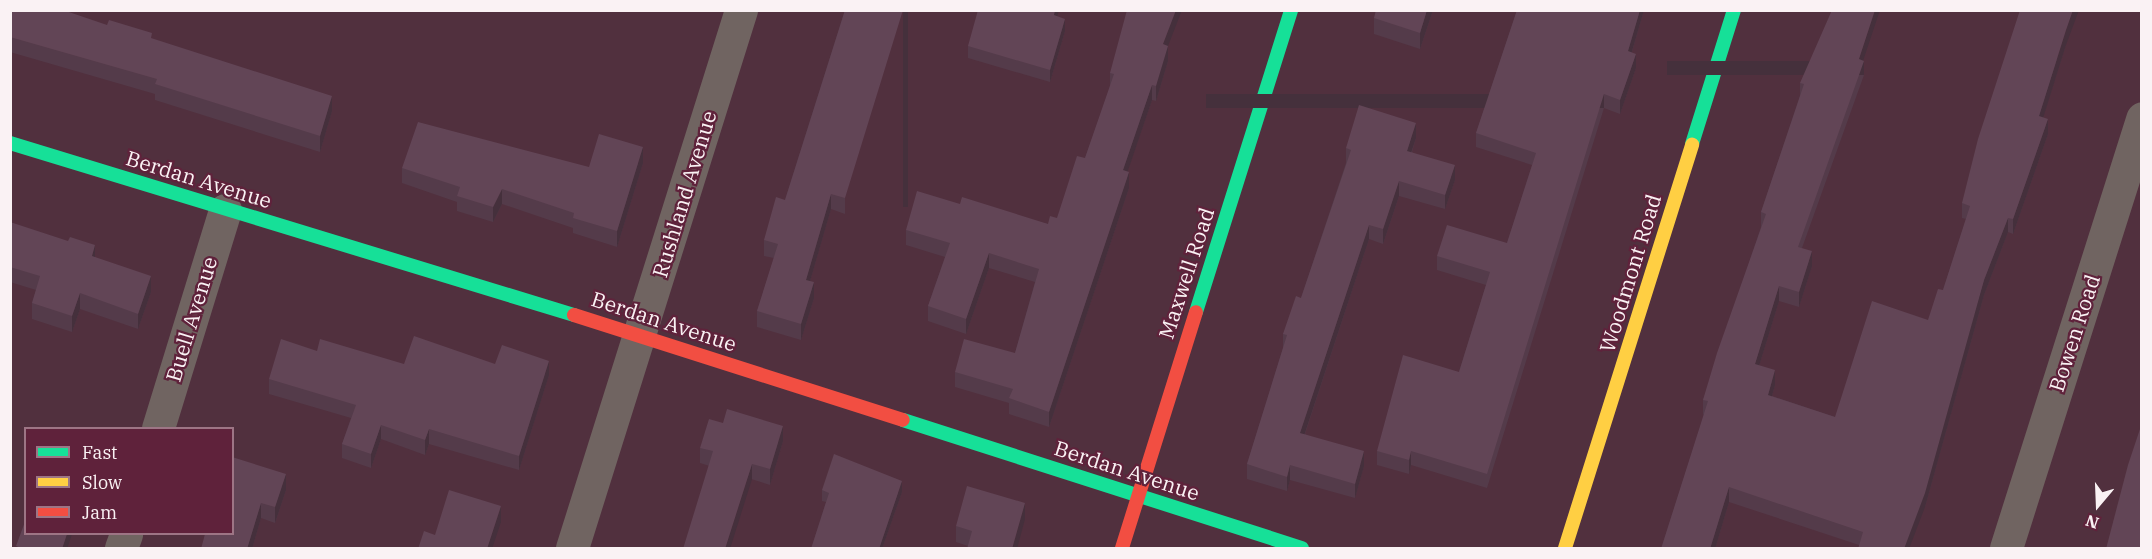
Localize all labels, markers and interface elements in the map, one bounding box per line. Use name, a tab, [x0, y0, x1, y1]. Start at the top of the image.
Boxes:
street label: Rushland Avenue	[647, 108, 721, 280]
street label: Berdan Avenue	[123, 145, 275, 213]
street label: Woodmont Road	[1594, 191, 1666, 355]
street label: Maxwell Road	[1153, 204, 1219, 342]
street label: Buell Avenue	[160, 253, 222, 385]
street label: Bowen Road	[2043, 271, 2105, 395]
street label: Berdan Avenue	[588, 286, 740, 356]
legend	[24, 427, 234, 535]
street label: Berdan Avenue	[1051, 435, 1203, 505]
text: Fast	[82, 441, 117, 464]
text: Slow	[82, 471, 122, 494]
north arrow	[2068, 475, 2128, 535]
text: Jam	[82, 501, 117, 524]
text: N	[2083, 511, 2101, 534]

